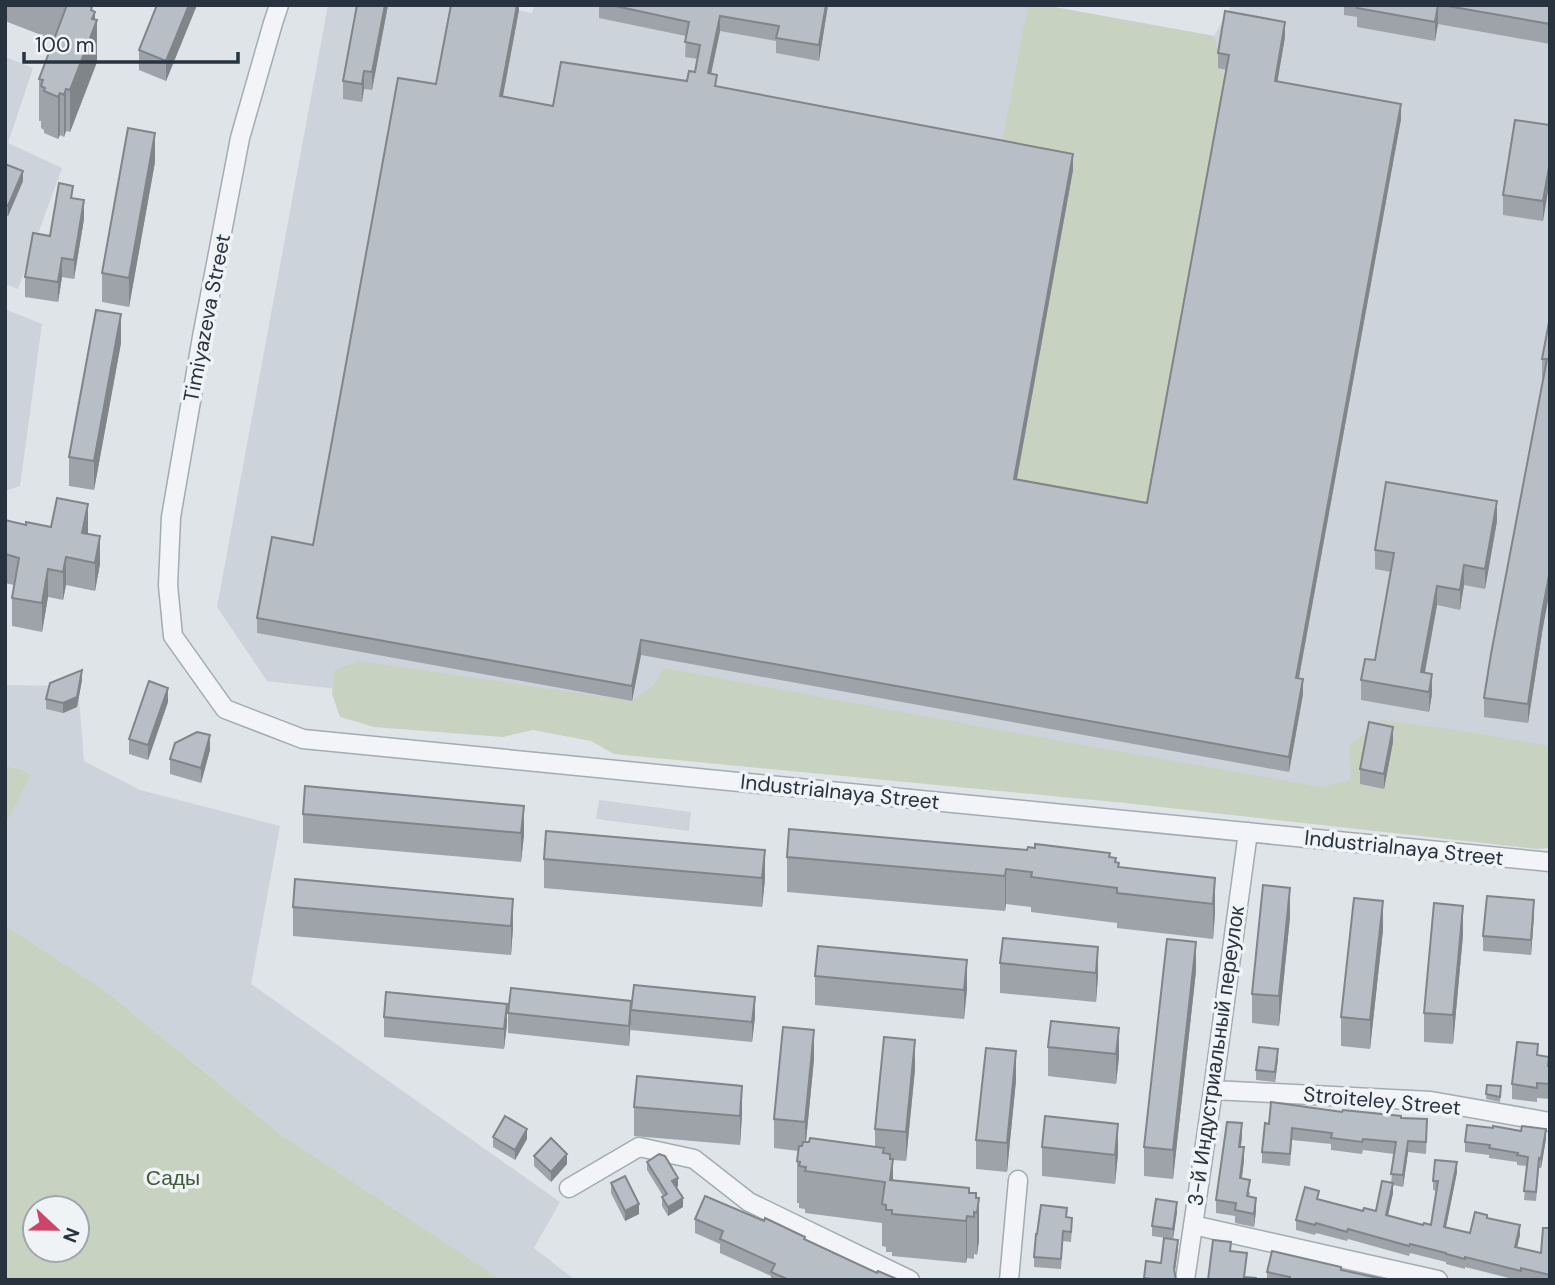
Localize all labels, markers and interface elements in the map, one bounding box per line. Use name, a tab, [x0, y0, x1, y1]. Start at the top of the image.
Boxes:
scale bar	[24, 21, 238, 65]
text: 100 m	[35, 31, 95, 59]
street label: Timiyazeva Street	[177, 231, 237, 405]
street label: Industrialnaya Street	[739, 768, 941, 816]
street label: Industrialnaya Street	[1303, 824, 1505, 872]
street label: 3-й Индустриальный переулок	[1181, 904, 1251, 1208]
street label: Stroiteley Street	[1302, 1080, 1462, 1122]
park label: Сады	[146, 1164, 200, 1192]
north arrow	[21, 1194, 91, 1264]
text: N	[57, 1224, 85, 1246]

